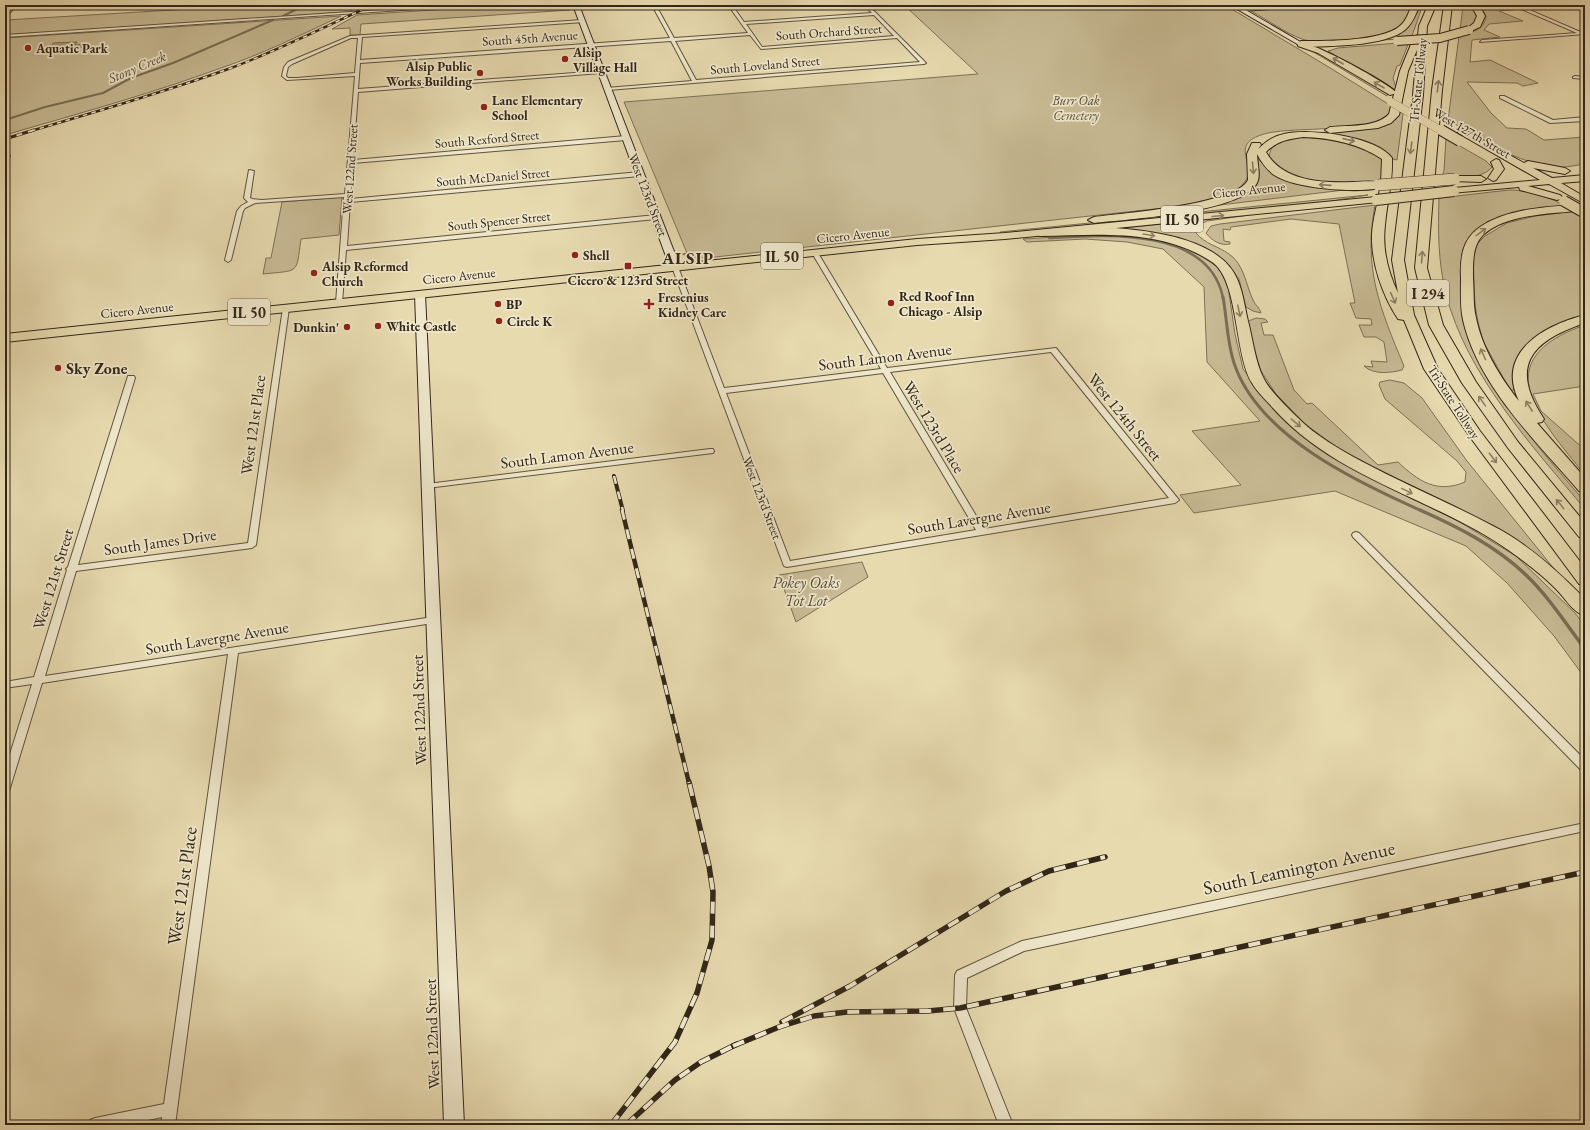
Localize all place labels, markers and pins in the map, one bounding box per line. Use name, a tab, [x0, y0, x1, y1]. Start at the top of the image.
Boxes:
place label: Aquatic Park	[35, 40, 109, 57]
marker: Aquatic Park	[23, 43, 33, 53]
place label: Alsip Village Hall	[572, 44, 637, 76]
marker: Alsip Village Hall	[560, 54, 570, 64]
place label: Alsip Public Works Building	[386, 58, 473, 90]
marker: Alsip Public Works Building	[475, 68, 485, 78]
place label: Lane Elementary School	[492, 92, 584, 124]
marker: Lane Elementary School	[479, 102, 489, 112]
place label: Shell	[583, 247, 610, 264]
marker: Shell	[570, 250, 580, 260]
place label: Alsip Reformed Church	[321, 258, 409, 290]
marker: Cicero & 123rd Street	[623, 261, 633, 271]
marker: Alsip Reformed Church	[309, 268, 319, 278]
place label: Cicero & 123rd Street	[568, 272, 688, 289]
place label: Red Roof Inn Chicago - Alsip	[899, 288, 982, 320]
place label: Fresenius Kidney Care	[658, 289, 727, 321]
place label: BP	[506, 296, 522, 313]
marker: Fresenius Kidney Care	[643, 298, 655, 310]
marker: Red Roof Inn Chicago - Alsip	[886, 298, 896, 308]
marker: BP	[493, 299, 503, 309]
place label: Circle K	[507, 313, 554, 330]
marker: Circle K	[494, 316, 504, 326]
place label: White Castle	[386, 318, 457, 335]
place label: Dunkin'	[293, 319, 339, 336]
marker: White Castle	[373, 321, 383, 331]
marker: Dunkin'	[342, 322, 352, 332]
place label: Sky Zone	[66, 358, 128, 379]
marker: Sky Zone	[53, 363, 63, 373]

